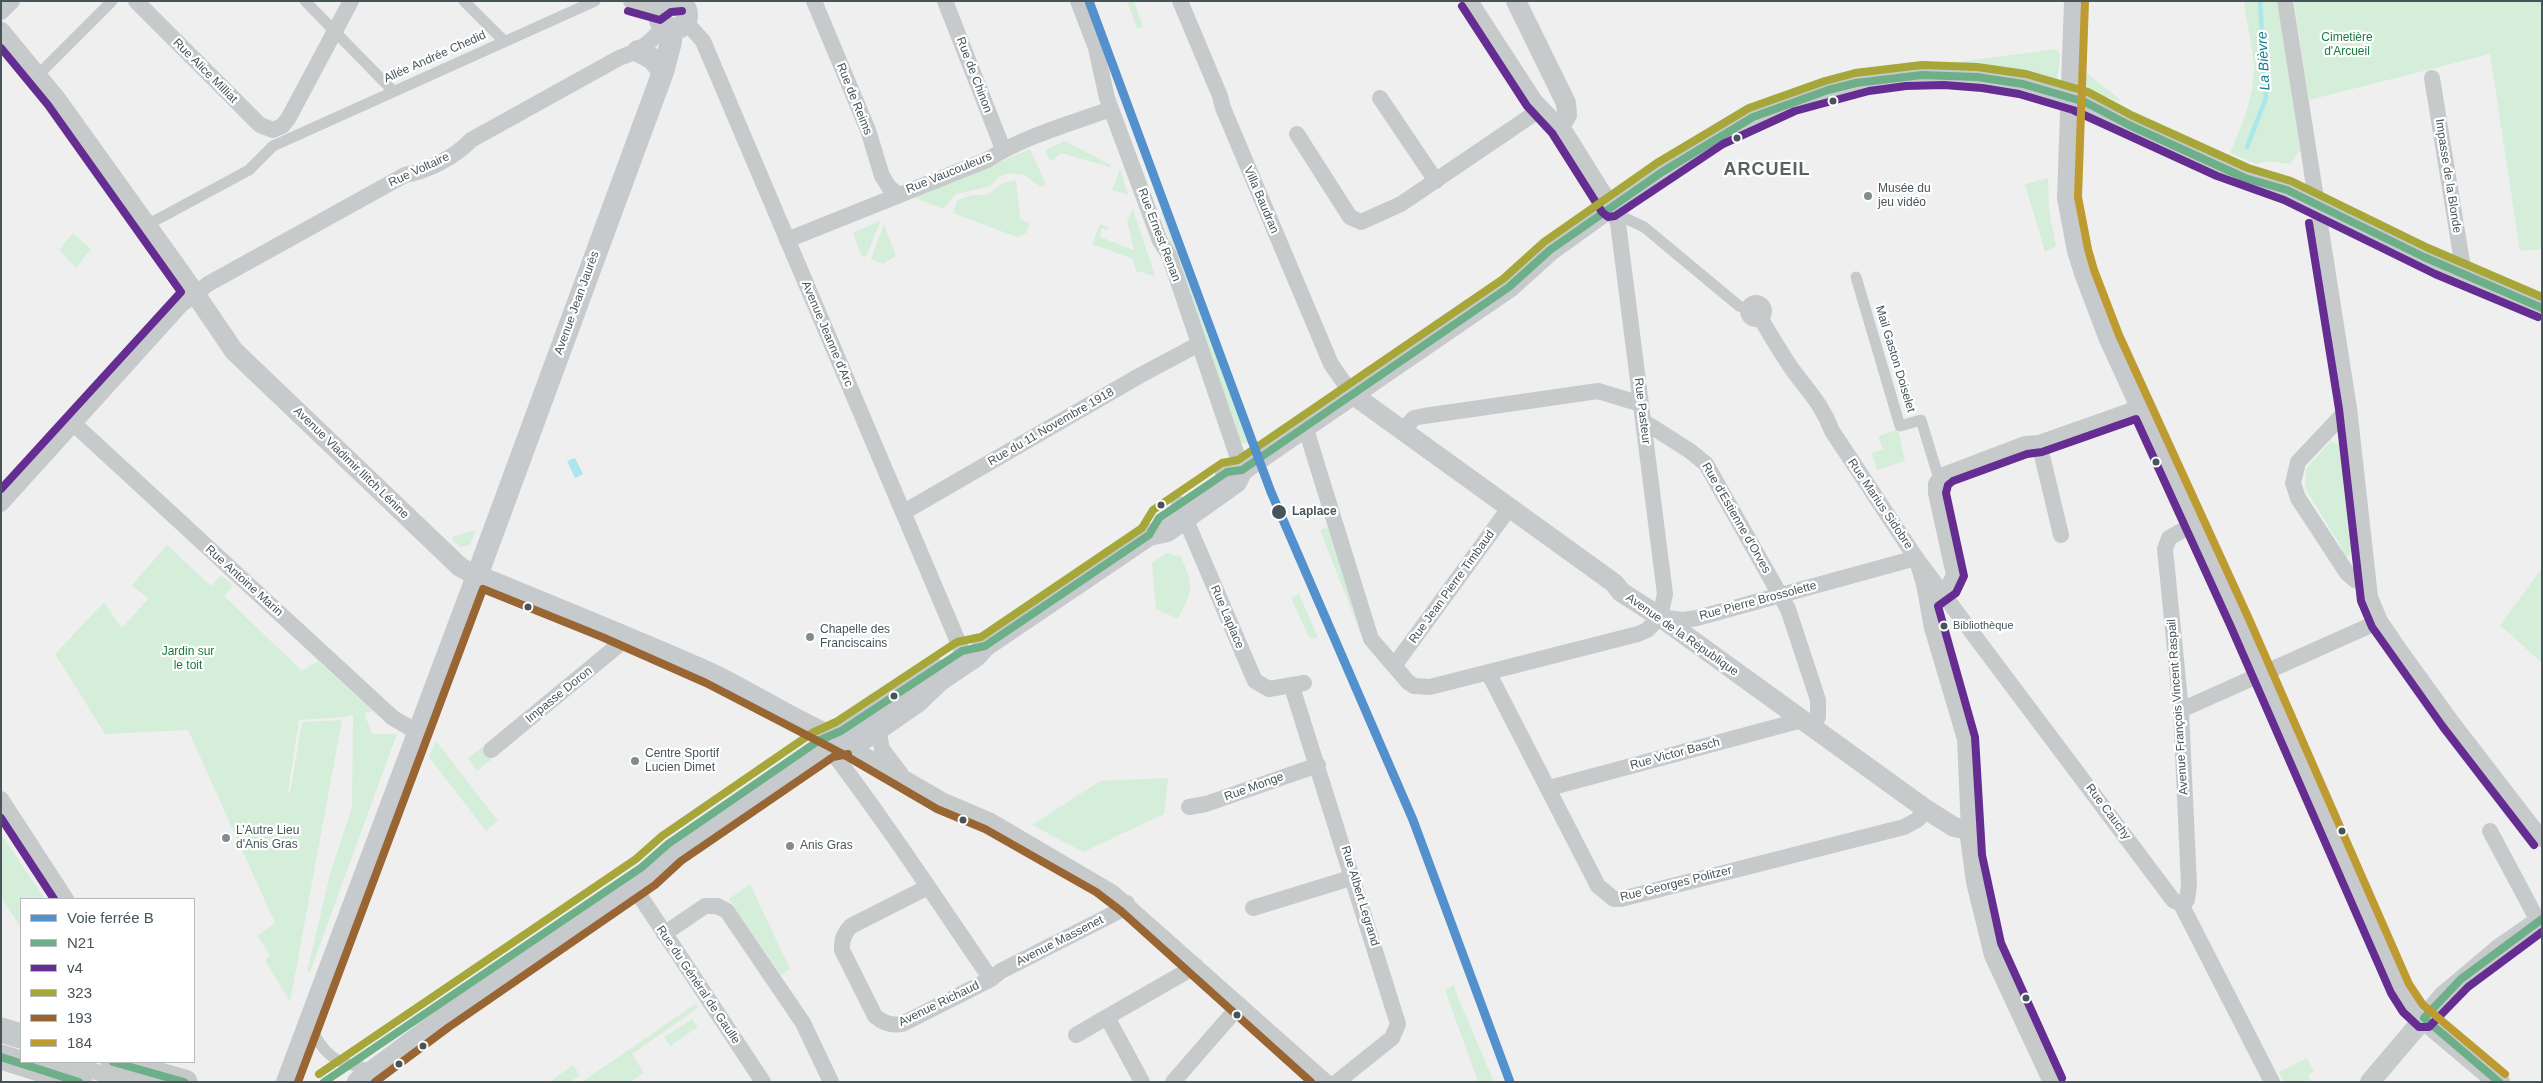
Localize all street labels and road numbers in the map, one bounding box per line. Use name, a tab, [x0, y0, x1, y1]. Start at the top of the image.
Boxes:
street label: Allée Andrée Chedid	[382, 28, 488, 86]
street label: Rue de Chinon	[953, 35, 995, 115]
street label: Rue Alice Milliat	[170, 36, 240, 106]
street label: Rue de Reims	[833, 61, 875, 137]
street label: Impasse de la Blonde	[2432, 118, 2464, 234]
street label: Rue Vaucouleurs	[904, 149, 994, 197]
street label: Rue Voltaire	[386, 150, 452, 190]
street label: Villa Baudran	[1240, 164, 1282, 236]
street label: Rue Ernest Renan	[1135, 186, 1183, 284]
street label: Avenue Jean Jaurès	[552, 249, 602, 357]
street label: Avenue Jeanne d'Arc	[798, 279, 856, 389]
street label: Mail Gaston Doiselet	[1872, 304, 1918, 414]
street label: Rue Pasteur	[1631, 377, 1653, 445]
street label: Rue du 11 Novembre 1918	[985, 385, 1117, 469]
street label: Avenue Vladimir Ilitch Lénine	[290, 404, 412, 522]
street label: Rue Marius Sidobre	[1844, 456, 1916, 552]
street label: Rue d'Estienne d'Orves	[1698, 460, 1774, 576]
street label: Rue Jean Pierre Timbaud	[1406, 528, 1498, 646]
street label: Rue Antoine Marin	[202, 542, 286, 620]
street label: Rue Pierre Brossolette	[1698, 578, 1818, 624]
street label: Rue Laplace	[1207, 583, 1247, 651]
street label: Avenue de la République	[1623, 591, 1741, 679]
street label: Avenue François Vincent Raspail	[2165, 619, 2191, 795]
street label: Impasse Doron	[523, 664, 595, 726]
street label: Rue Victor Basch	[1628, 735, 1722, 773]
street label: Rue Monge	[1222, 770, 1286, 804]
street label: Rue Cauchy	[2082, 781, 2134, 843]
street label: Rue Albert Legrand	[1338, 844, 1382, 948]
street label: Rue Georges Politzer	[1619, 863, 1733, 905]
street label: Avenue Massenet	[1014, 913, 1106, 969]
street label: Rue du Général de Gaulle	[653, 923, 743, 1047]
street label: Avenue Richaud	[896, 978, 982, 1030]

